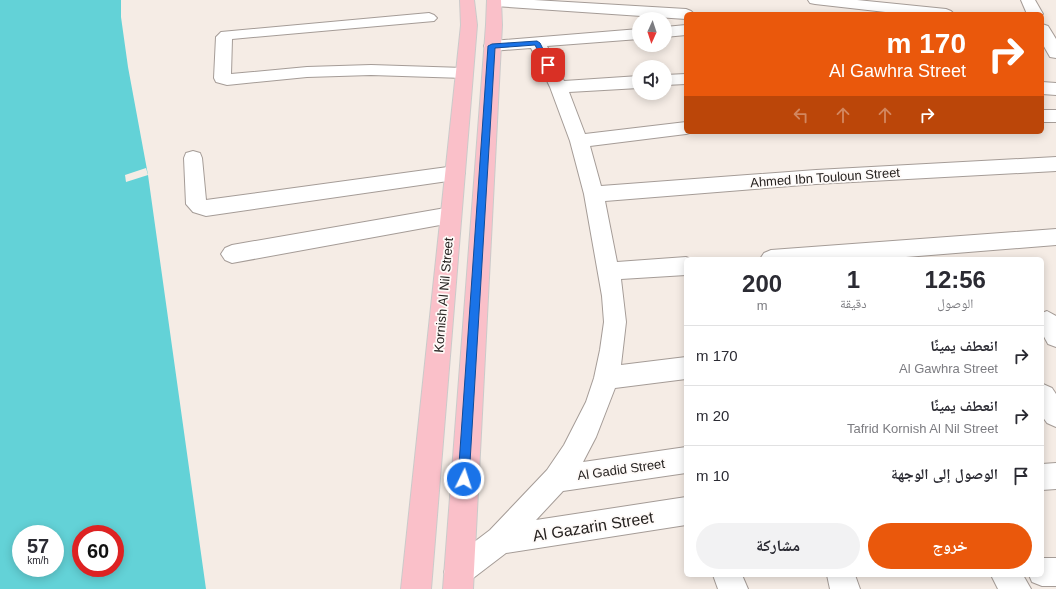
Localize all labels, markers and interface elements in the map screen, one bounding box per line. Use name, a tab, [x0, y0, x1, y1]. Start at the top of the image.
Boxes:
north arrow	[632, 12, 672, 52]
map controls	[632, 12, 672, 100]
text: 170 m	[887, 28, 966, 59]
icon: right	[980, 28, 1032, 80]
pin	[531, 48, 565, 82]
icon: arrive	[537, 54, 559, 76]
button: sound	[632, 60, 672, 100]
text: Al Gawhra Street	[829, 61, 966, 81]
icon: left	[790, 104, 812, 126]
icon: ahead	[832, 104, 854, 126]
icon: ahead	[874, 104, 896, 126]
icon: right	[916, 104, 938, 126]
street label: Ahmed Ibn Touloun Street	[750, 165, 901, 190]
street label: Kornish Al Nil Street	[431, 236, 456, 353]
text: 1	[847, 266, 860, 293]
text: 12:56	[925, 266, 986, 293]
text: 200	[742, 270, 782, 297]
text: دقيقة	[840, 296, 867, 311]
text: الوصول	[937, 296, 973, 311]
text: m	[757, 298, 767, 313]
text: انعطف يمينًا	[930, 337, 998, 354]
icon: right	[1010, 345, 1032, 367]
text: 170 m	[696, 347, 738, 364]
text: Al Gawhra Street	[899, 361, 998, 376]
text: انعطف يمينًا	[930, 397, 998, 414]
icon: right	[1010, 405, 1032, 427]
text: 20 m	[696, 407, 729, 424]
text: Tafrid Kornish Al Nil Street	[847, 421, 998, 436]
street label: Al Gadid Street	[576, 456, 666, 483]
position arrow	[443, 458, 485, 500]
text: الوصول إلى الوجهة	[891, 465, 998, 482]
icon: arrive	[1010, 465, 1032, 487]
text: 10 m	[696, 467, 729, 484]
street label: Al Gazarin Street	[532, 508, 655, 544]
button: مشاركة	[696, 523, 860, 569]
button: خروج	[868, 523, 1032, 569]
speed limit sign: 60	[72, 525, 124, 577]
text: 57	[27, 535, 49, 557]
text: km/h	[27, 555, 49, 566]

